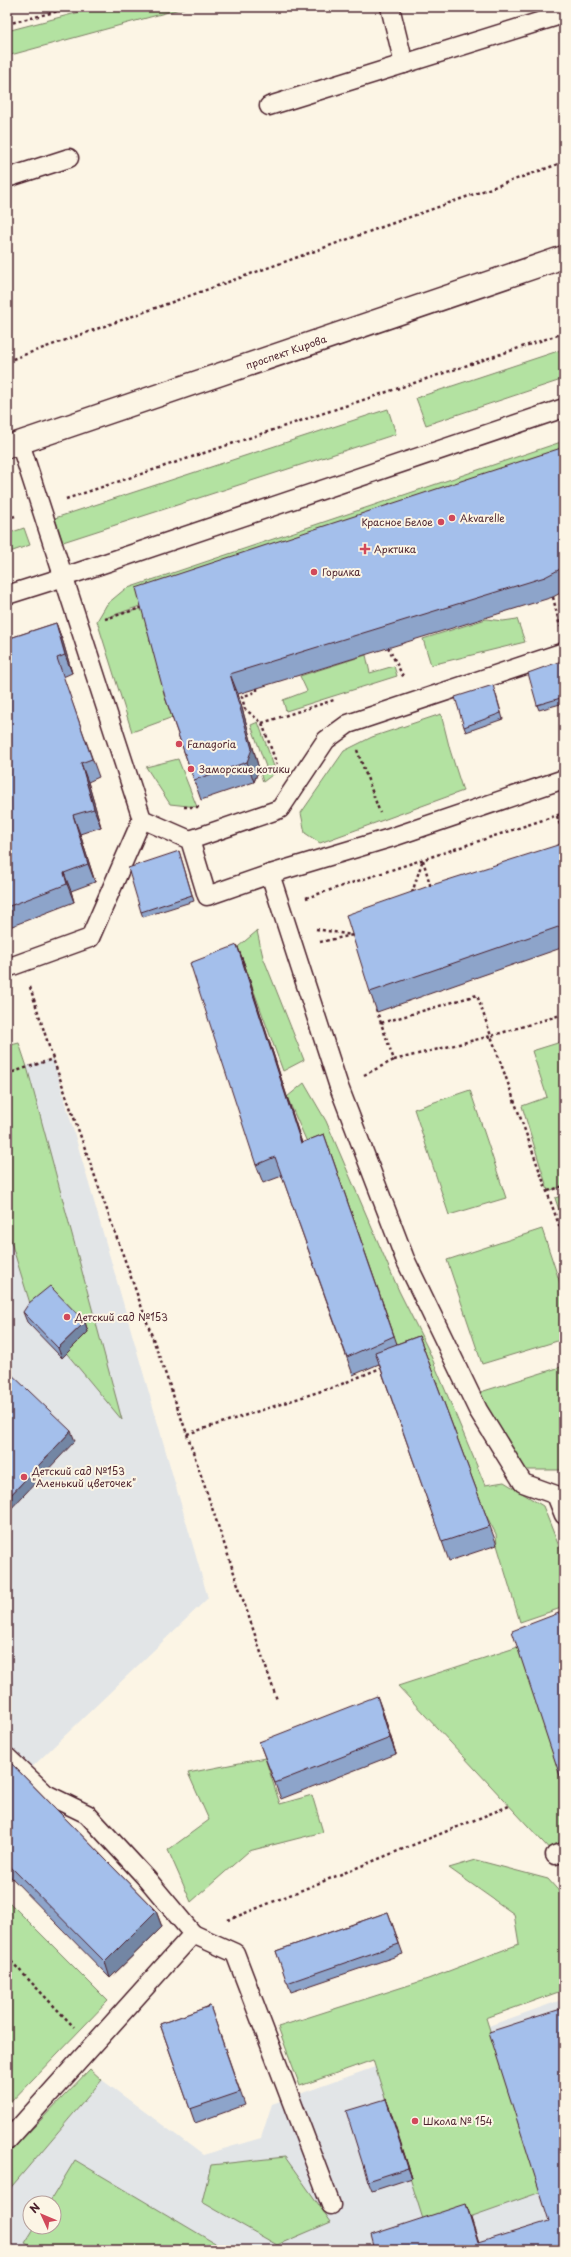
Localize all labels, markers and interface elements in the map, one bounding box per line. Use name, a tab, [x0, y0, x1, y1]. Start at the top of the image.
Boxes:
street label: проспект Кирова	[243, 330, 329, 372]
place label: Akvarelle	[460, 510, 505, 525]
marker: Akvarelle	[447, 513, 457, 523]
place label: Красное Белое	[362, 514, 433, 529]
marker: Красное Белое	[436, 517, 446, 527]
place label: Арктика	[374, 541, 417, 556]
marker: Арктика	[359, 543, 371, 555]
place label: Горилка	[322, 564, 361, 579]
marker: Горилка	[309, 567, 319, 577]
place label: Fanagoria	[187, 736, 237, 751]
marker: Fanagoria	[174, 739, 184, 749]
place label: Заморские котики	[199, 761, 290, 776]
marker: Заморские котики	[186, 764, 196, 774]
place label: Детский сад №153	[74, 1309, 168, 1324]
marker: Детский сад №153	[62, 1312, 72, 1322]
place label: Детский сад №153 "Аленький цветочек"	[31, 1463, 136, 1490]
marker: Детский сад №153 "Аленький цветочек"	[19, 1472, 29, 1482]
place label: Школа № 154	[423, 2113, 493, 2128]
marker: Школа № 154	[410, 2116, 420, 2126]
north arrow	[22, 2195, 62, 2235]
text: N	[25, 2198, 44, 2217]

